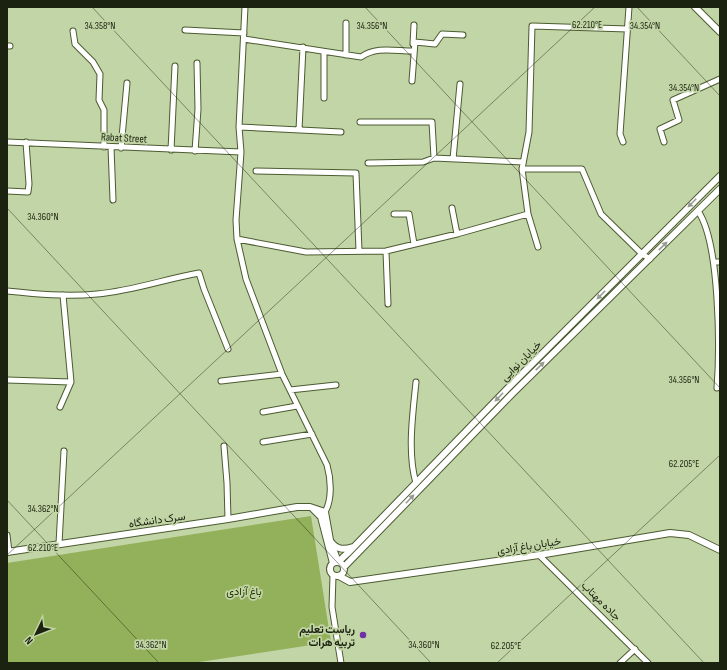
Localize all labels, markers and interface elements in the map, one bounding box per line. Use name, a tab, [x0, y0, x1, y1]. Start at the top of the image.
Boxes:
text: 62.210°E	[572, 19, 602, 31]
text: 34.358°N	[85, 20, 115, 32]
text: 34.356°N	[357, 20, 387, 32]
text: 34.354°N	[630, 20, 660, 32]
text: 34.354°N	[669, 82, 699, 94]
street label: Rabat Street	[101, 130, 148, 146]
one-way arrow	[687, 198, 697, 208]
text: 34.360°N	[27, 211, 59, 223]
one-way arrow	[658, 241, 668, 251]
one-way arrow	[596, 290, 606, 300]
street label: خیابان نوایی	[498, 338, 544, 384]
one-way arrow	[535, 361, 545, 371]
text: 34.356°N	[669, 374, 699, 386]
one-way arrow	[494, 392, 504, 402]
text: 62.205°E	[669, 458, 699, 470]
one-way arrow	[405, 494, 414, 504]
text: 34.362°N	[27, 503, 59, 515]
street label: سرک دانشگاه	[128, 510, 187, 530]
street label: خیابان باغ آزادی	[496, 535, 562, 558]
text: 62.210°E	[28, 542, 58, 554]
street label: جاده مهتاب	[579, 579, 623, 623]
park label: باغ آزادی	[226, 585, 262, 599]
north arrow	[16, 614, 56, 654]
place label: ریاست تعلیم تربیه هرات	[299, 623, 356, 649]
marker: ریاست تعلیم تربیه هرات	[358, 630, 368, 640]
text: N	[22, 634, 36, 647]
text: 34.362°N	[135, 639, 167, 651]
text: 34.360°N	[408, 639, 440, 651]
text: 62.205°E	[491, 640, 521, 652]

